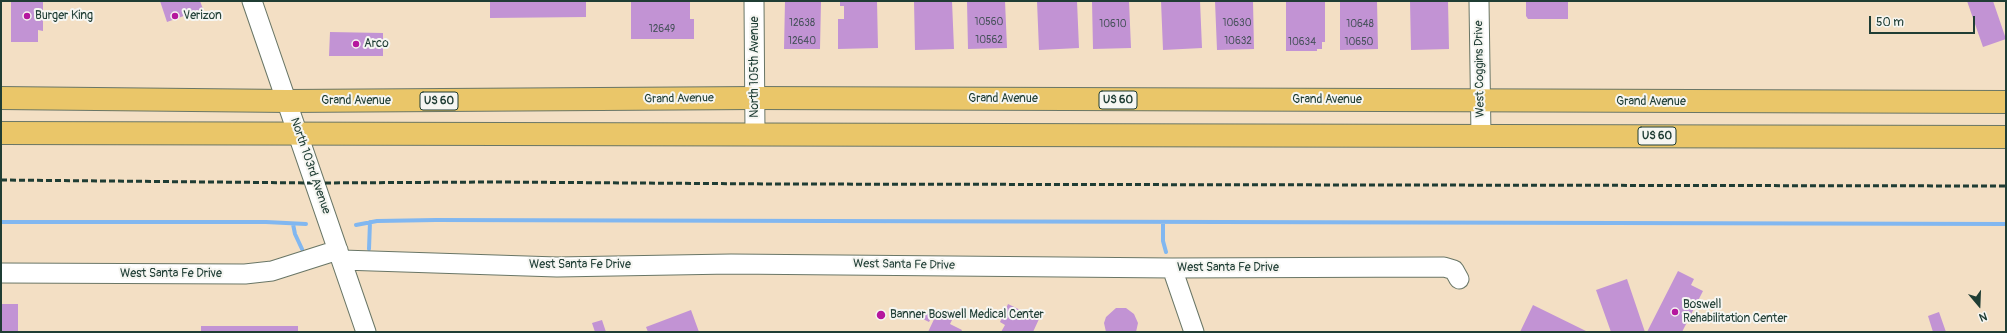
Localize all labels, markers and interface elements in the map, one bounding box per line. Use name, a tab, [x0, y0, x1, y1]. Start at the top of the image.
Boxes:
scale bar	[1871, 8, 1977, 34]
place label: Burger King	[35, 9, 93, 23]
place label: Verizon	[183, 9, 222, 23]
marker: Burger King	[22, 11, 32, 21]
marker: Verizon	[170, 11, 180, 21]
text: 50 m	[1876, 15, 1904, 30]
street label: North 105th Avenue	[748, 16, 762, 118]
house number: 10560	[975, 16, 1003, 28]
house number: 12638	[789, 17, 815, 29]
house number: 10630	[1223, 17, 1251, 29]
house number: 10610	[1099, 18, 1127, 30]
house number: 10648	[1346, 18, 1374, 30]
street label: West Coggins Drive	[1472, 20, 1488, 118]
house number: 12649	[649, 23, 675, 35]
house number: 10562	[975, 34, 1003, 46]
house number: 12640	[788, 35, 816, 47]
house number: 10632	[1224, 35, 1252, 47]
house number: 10634	[1288, 36, 1316, 48]
house number: 10650	[1345, 36, 1373, 48]
place label: Arco	[364, 37, 389, 51]
marker: Arco	[351, 39, 361, 49]
street label: Grand Avenue	[644, 91, 714, 107]
road number: US 60	[1099, 91, 1137, 109]
road number: US 60	[420, 92, 458, 110]
street label: Grand Avenue	[968, 92, 1038, 106]
street label: Grand Avenue	[1292, 93, 1362, 107]
street label: Grand Avenue	[321, 94, 391, 108]
street label: Grand Avenue	[1616, 95, 1686, 109]
street label: North 103rd Avenue	[287, 116, 333, 216]
road number: US 60	[1638, 127, 1676, 145]
street label: West Santa Fe Drive	[853, 257, 955, 273]
street label: West Santa Fe Drive	[529, 258, 631, 272]
street label: West Santa Fe Drive	[1177, 261, 1279, 275]
street label: West Santa Fe Drive	[120, 267, 222, 281]
north arrow	[1959, 285, 1999, 325]
place label: Boswell Rehabilitation Center	[1683, 298, 1788, 326]
marker: Boswell Rehabilitation Center	[1670, 307, 1680, 317]
place label: Banner Boswell Medical Center	[890, 308, 1044, 322]
marker: Banner Boswell Medical Center	[875, 309, 887, 321]
text: N	[1977, 309, 1989, 324]

